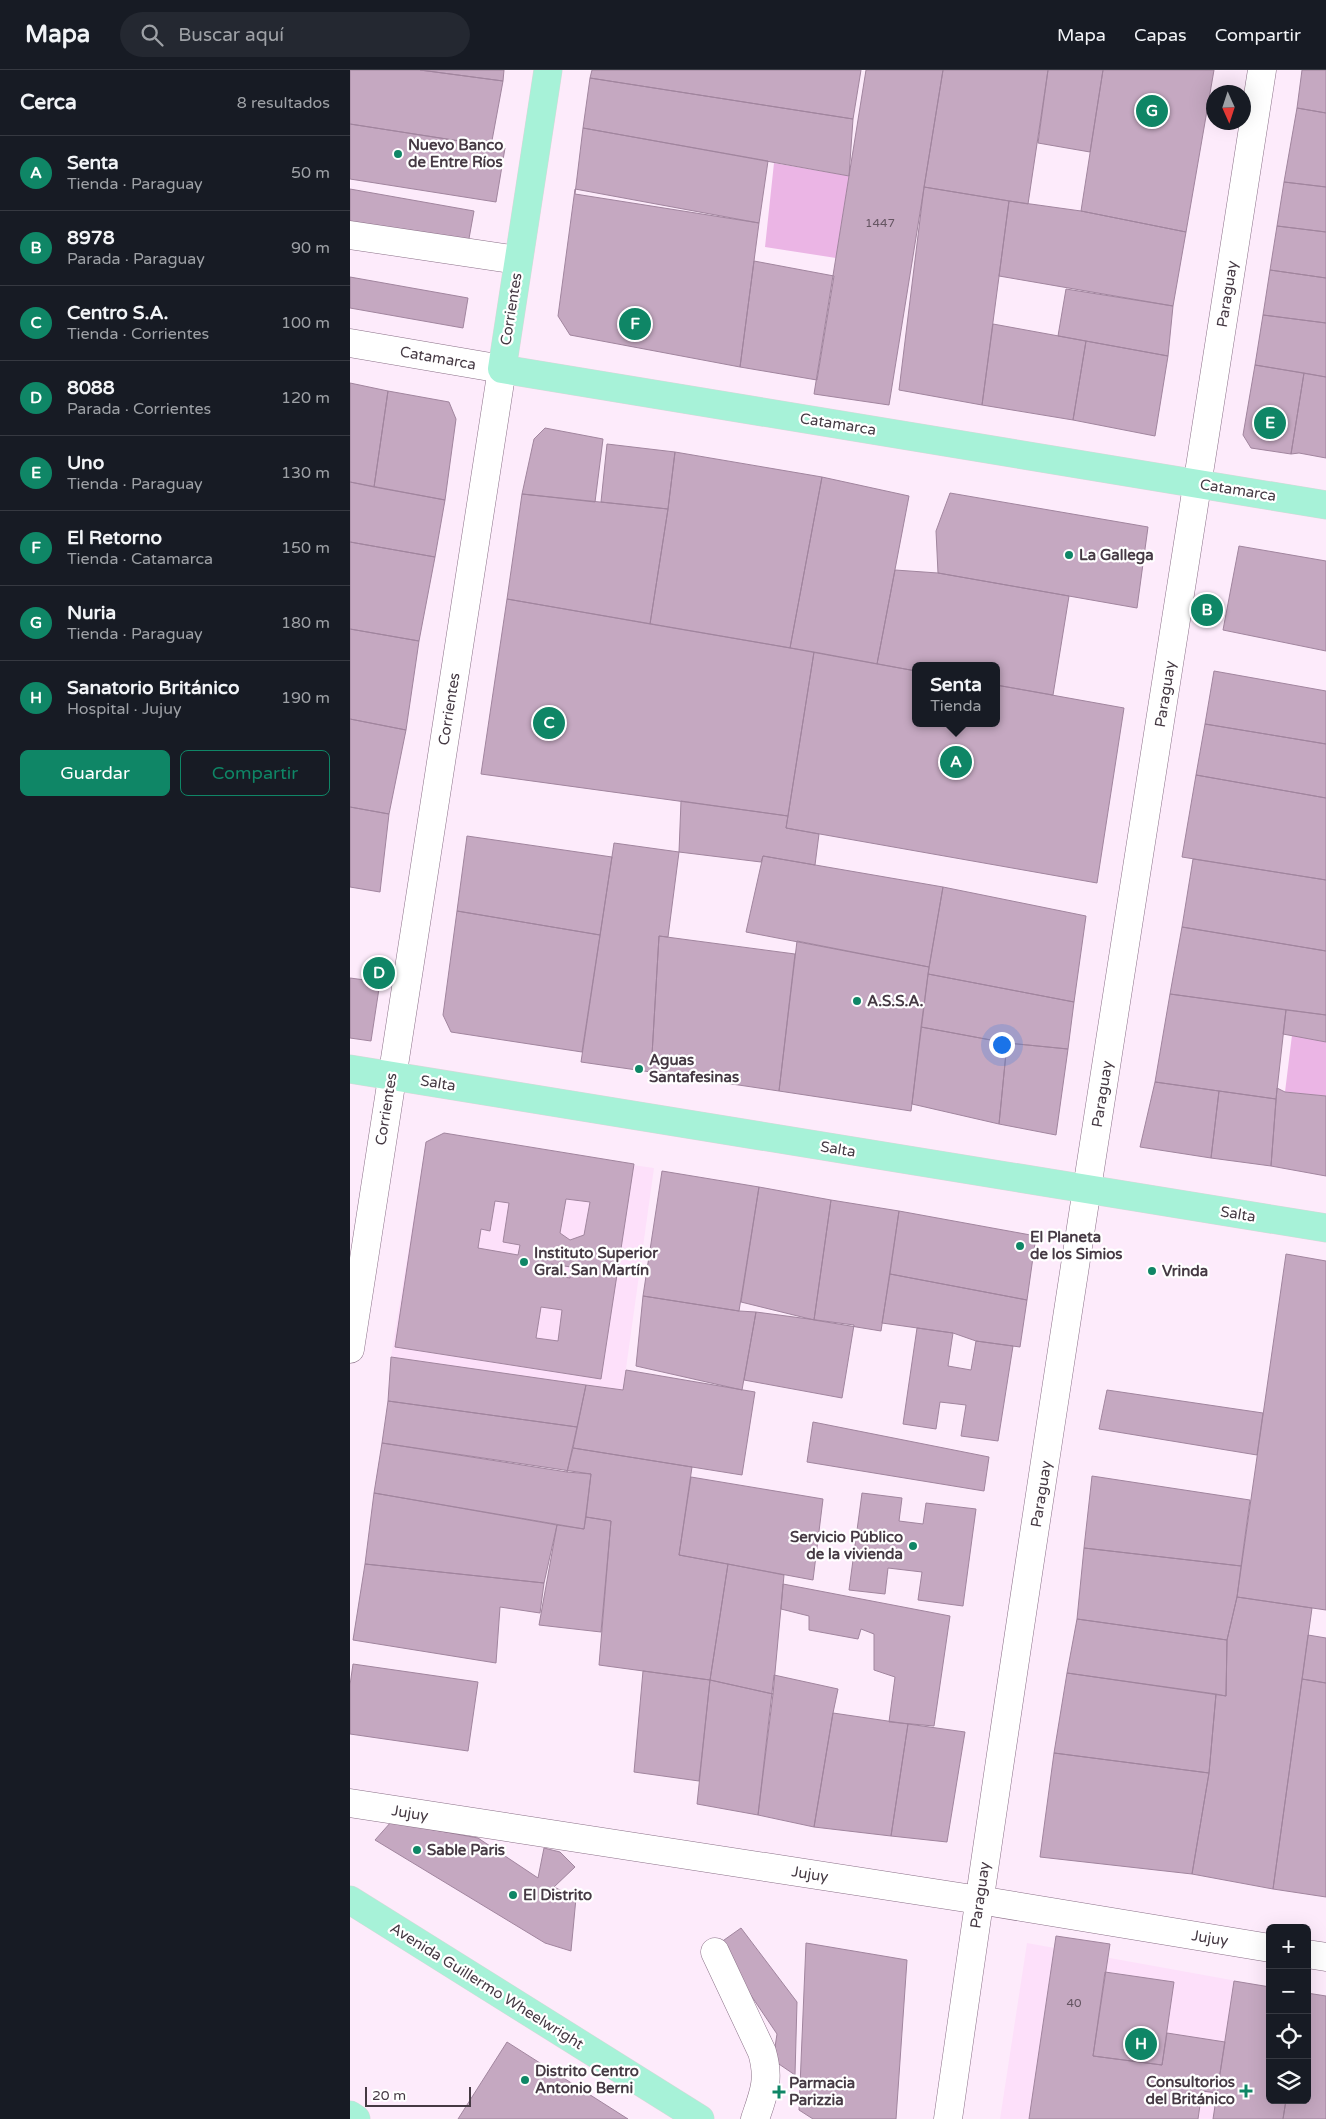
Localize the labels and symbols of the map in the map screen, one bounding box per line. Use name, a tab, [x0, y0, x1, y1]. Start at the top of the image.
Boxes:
north arrow	[1206, 85, 1251, 130]
pin: G	[1136, 92, 1168, 130]
place label: Nuevo Banco de Entre Ríos	[408, 136, 503, 171]
marker: Nuevo Banco de Entre Ríos	[392, 148, 404, 160]
house number: 1447	[865, 216, 895, 230]
street label: Paraguay	[1213, 259, 1241, 329]
street label: Corrientes	[496, 271, 526, 347]
pin: F	[619, 305, 651, 343]
street label: Catamarca	[399, 342, 477, 374]
pin: E	[1254, 404, 1286, 442]
street label: Catamarca	[799, 409, 877, 439]
street label: Catamarca	[1199, 475, 1277, 505]
place label: La Gallega	[1079, 546, 1154, 565]
marker: La Gallega	[1063, 549, 1075, 561]
pin: B	[1191, 591, 1223, 629]
street label: Paraguay	[1151, 659, 1179, 729]
street label: Corrientes	[434, 671, 464, 747]
pin: C	[533, 704, 565, 742]
pin: A	[940, 743, 972, 781]
pin: D	[363, 954, 395, 992]
place label: A.S.S.A.	[867, 992, 924, 1010]
marker: A.S.S.A.	[851, 995, 863, 1007]
your location	[989, 1032, 1015, 1058]
place label: Aguas Santafesinas	[649, 1051, 739, 1086]
street label: Paraguay	[1088, 1059, 1116, 1129]
marker: Aguas Santafesinas	[633, 1063, 645, 1075]
street label: Corrientes	[371, 1071, 401, 1147]
street label: Salta	[419, 1071, 457, 1095]
street label: Salta	[819, 1137, 857, 1161]
street label: Salta	[1219, 1202, 1257, 1226]
place label: El Planeta de los Simios	[1030, 1228, 1122, 1263]
marker: El Planeta de los Simios	[1014, 1240, 1026, 1252]
place label: Instituto Superior Gral. San Martín	[534, 1244, 658, 1279]
marker: Instituto Superior Gral. San Martín	[518, 1256, 530, 1268]
place label: Vrinda	[1162, 1262, 1208, 1280]
marker: Vrinda	[1146, 1265, 1158, 1277]
street label: Paraguay	[1027, 1459, 1055, 1529]
place label: Servicio Público de la vivienda	[790, 1528, 903, 1563]
marker: Servicio Público de la vivienda	[907, 1540, 919, 1552]
street label: Jujuy	[390, 1801, 430, 1825]
place label: Sable Paris	[427, 1841, 505, 1859]
marker: Sable Paris	[411, 1844, 423, 1856]
street label: Paraguay	[966, 1860, 994, 1930]
street label: Jujuy	[790, 1862, 830, 1886]
place label: El Distrito	[523, 1886, 592, 1904]
marker: El Distrito	[507, 1889, 519, 1901]
street label: Avenida Guillermo Wheelwright	[387, 1919, 587, 2053]
street label: Jujuy	[1190, 1926, 1230, 1950]
house number: 40	[1066, 1996, 1082, 2010]
pin: H	[1125, 2025, 1157, 2063]
place label: Distrito Centro Antonio Berni	[535, 2062, 639, 2097]
place label: Consultorios del Británico	[1146, 2073, 1235, 2108]
marker: Distrito Centro Antonio Berni	[519, 2074, 531, 2086]
place label: Parmacia Parizzia	[789, 2074, 855, 2109]
scale bar	[365, 2084, 471, 2107]
marker: Consultorios del Británico	[1239, 2084, 1253, 2098]
marker: Parmacia Parizzia	[773, 2086, 785, 2098]

